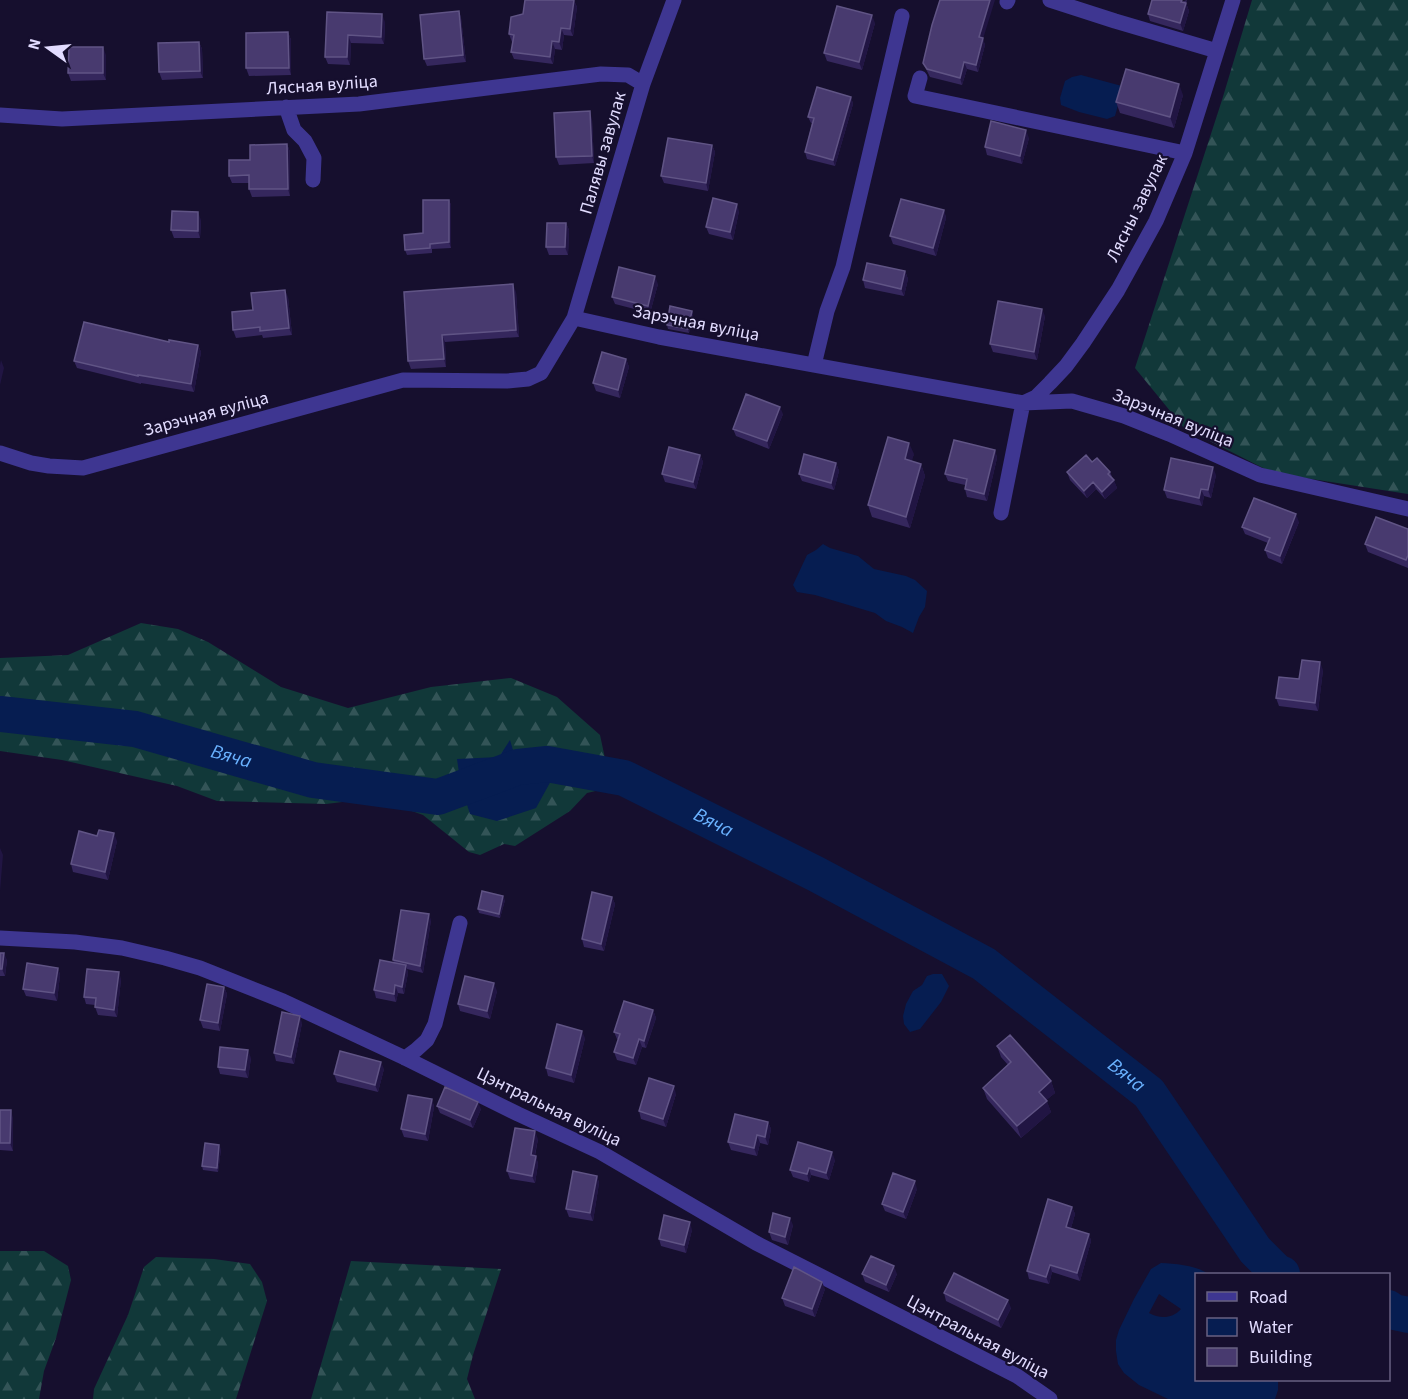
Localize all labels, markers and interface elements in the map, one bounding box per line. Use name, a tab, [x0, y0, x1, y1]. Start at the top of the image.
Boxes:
north arrow	[18, 18, 78, 78]
text: N	[22, 36, 46, 52]
street label: Лясная вуліца	[266, 69, 378, 101]
street label: Палявы завулак	[574, 89, 632, 217]
street label: Лясны завулак	[1100, 150, 1174, 266]
street label: Зарэчная вуліца	[630, 298, 762, 348]
street label: Зарэчная вуліца	[1109, 382, 1237, 454]
street label: Зарэчная вуліца	[141, 385, 271, 443]
water label: Вяча	[208, 737, 255, 776]
water label: Вяча	[689, 801, 738, 845]
water label: Вяча	[1101, 1052, 1151, 1099]
street label: Цэнтральная вуліца	[472, 1061, 626, 1153]
legend	[1195, 1273, 1390, 1381]
text: Road	[1249, 1285, 1288, 1310]
street label: Цэнтральная вуліца	[902, 1289, 1054, 1385]
text: Water	[1249, 1315, 1293, 1340]
text: Building	[1249, 1345, 1312, 1370]

